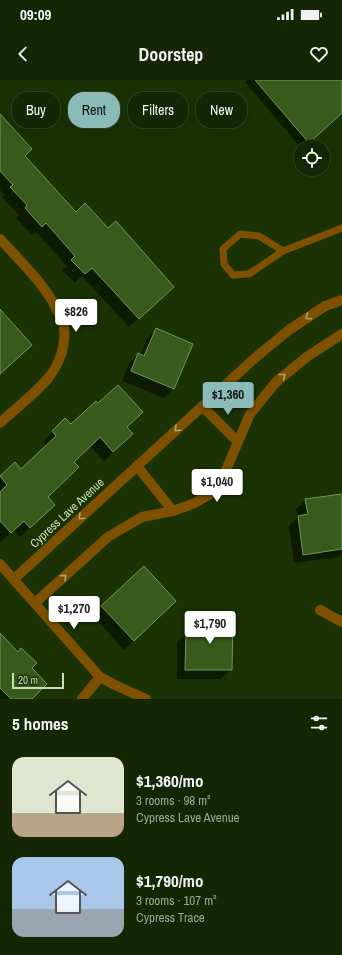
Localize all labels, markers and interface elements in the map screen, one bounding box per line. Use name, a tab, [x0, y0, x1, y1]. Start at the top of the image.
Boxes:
text: 09:09	[20, 4, 51, 25]
text: Doorstep	[139, 42, 203, 67]
icon: back	[12, 43, 34, 65]
icon: heart	[308, 43, 330, 65]
chip: Buy	[12, 92, 60, 128]
chip: Rent	[68, 92, 120, 128]
chip: Filters	[128, 92, 188, 128]
chip: New	[196, 92, 247, 128]
map controls	[294, 140, 330, 176]
button: locate	[294, 140, 330, 176]
pin: $826	[52, 299, 100, 333]
text: $826	[64, 303, 88, 320]
one-way arrow	[305, 313, 312, 320]
one-way arrow	[279, 374, 286, 381]
pin: $1,360	[195, 382, 261, 416]
text: $1,360	[212, 386, 244, 403]
one-way arrow	[174, 424, 182, 432]
pin: $1,040	[184, 469, 250, 503]
text: $1,040	[201, 473, 233, 490]
street label: Cypress Lave Avenue	[27, 475, 107, 551]
one-way arrow	[79, 512, 86, 519]
one-way arrow	[59, 575, 67, 582]
pin: $1,270	[41, 596, 107, 630]
text: $1,270	[58, 600, 90, 617]
pin: $1,790	[177, 611, 243, 645]
text: $1,790	[194, 615, 226, 632]
scale bar	[12, 671, 64, 690]
text: 20 m	[18, 673, 38, 687]
text: 5 homes	[12, 712, 69, 735]
icon: filters	[308, 712, 330, 734]
text: $1,360/mo	[136, 769, 203, 792]
icon: home	[44, 773, 92, 821]
text: 3 rooms · 98 m²	[136, 792, 211, 809]
text: Cypress Lave Avenue	[136, 809, 240, 826]
text: $1,790/mo	[136, 869, 203, 892]
icon: home	[44, 873, 92, 921]
text: 3 rooms · 107 m²	[136, 892, 217, 909]
text: Cypress Trace	[136, 909, 205, 926]

